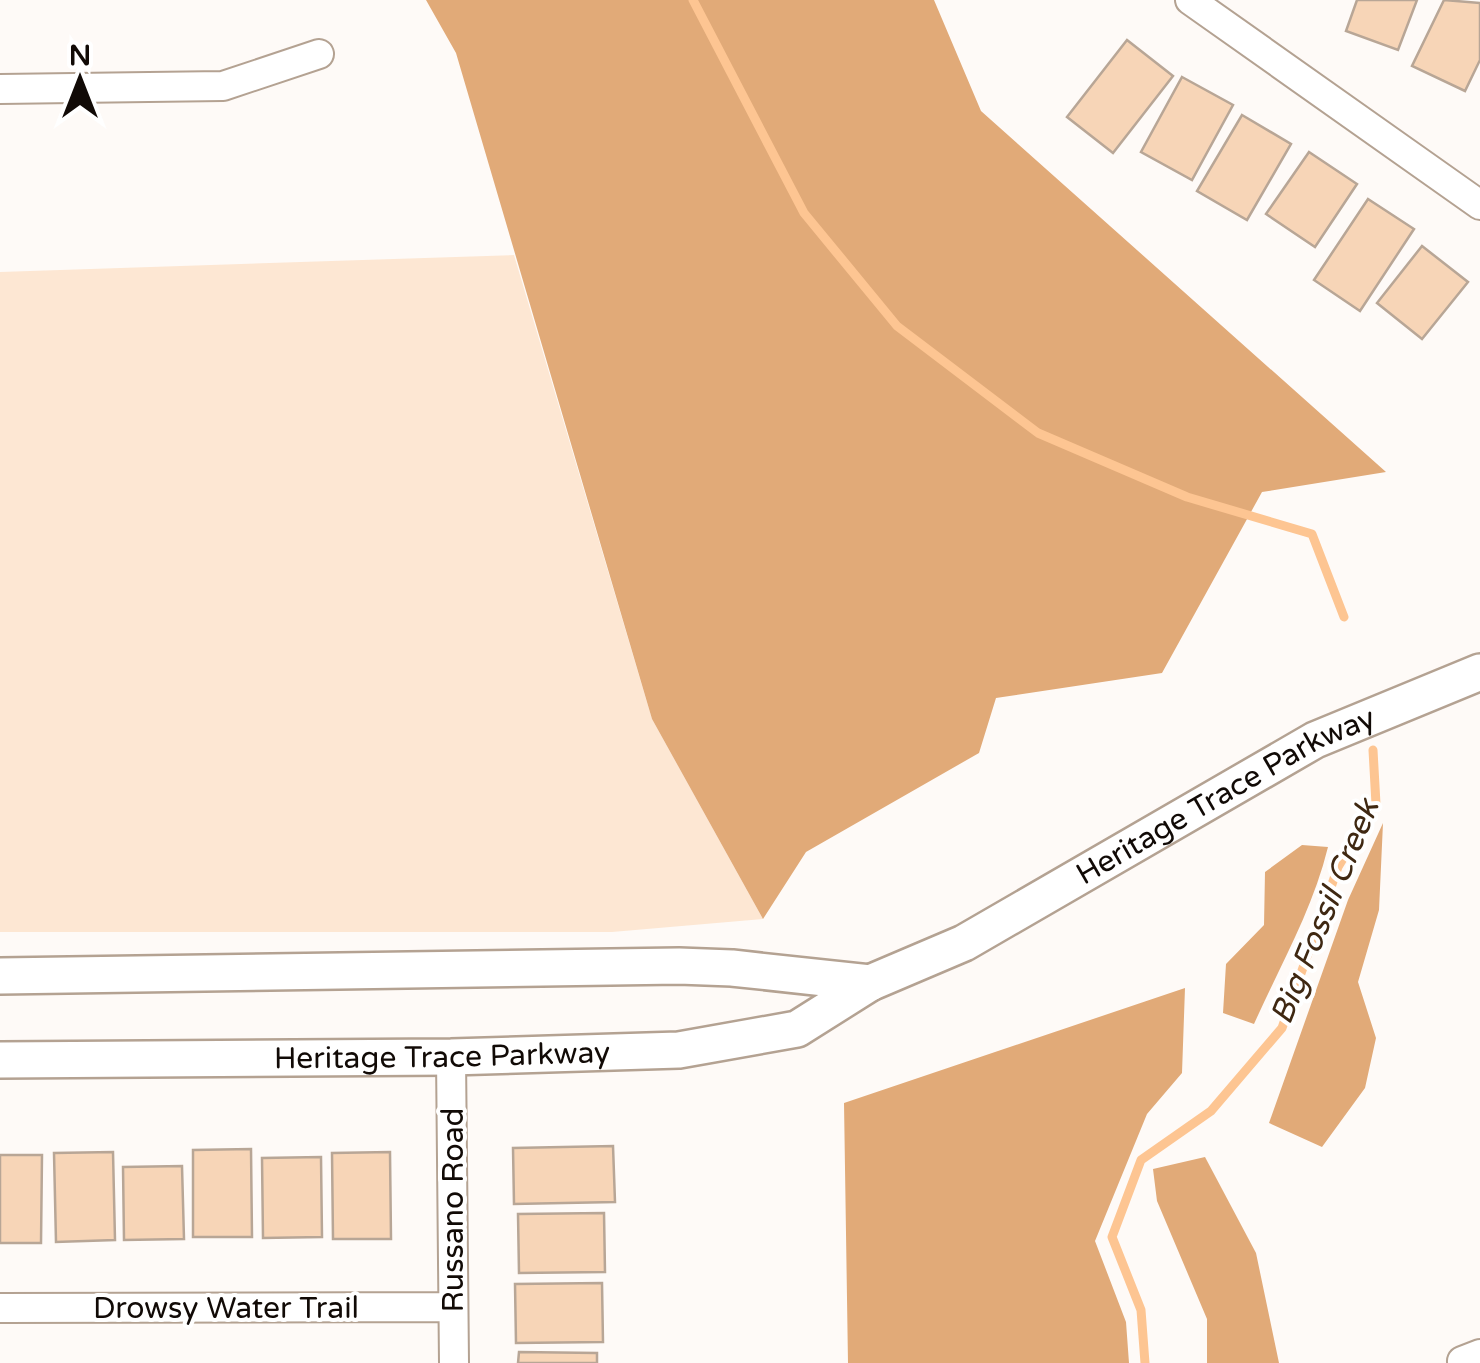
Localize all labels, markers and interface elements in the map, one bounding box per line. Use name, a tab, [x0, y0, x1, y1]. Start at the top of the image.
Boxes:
north arrow	[30, 30, 130, 130]
text: N	[69, 39, 91, 73]
street label: Heritage Trace Parkway	[1069, 699, 1381, 893]
water label: Big Fossil Creek	[1263, 792, 1388, 1030]
street label: Heritage Trace Parkway	[274, 1034, 611, 1077]
street label: Russano Road	[435, 1108, 472, 1313]
street label: Drowsy Water Trail	[93, 1290, 359, 1327]

